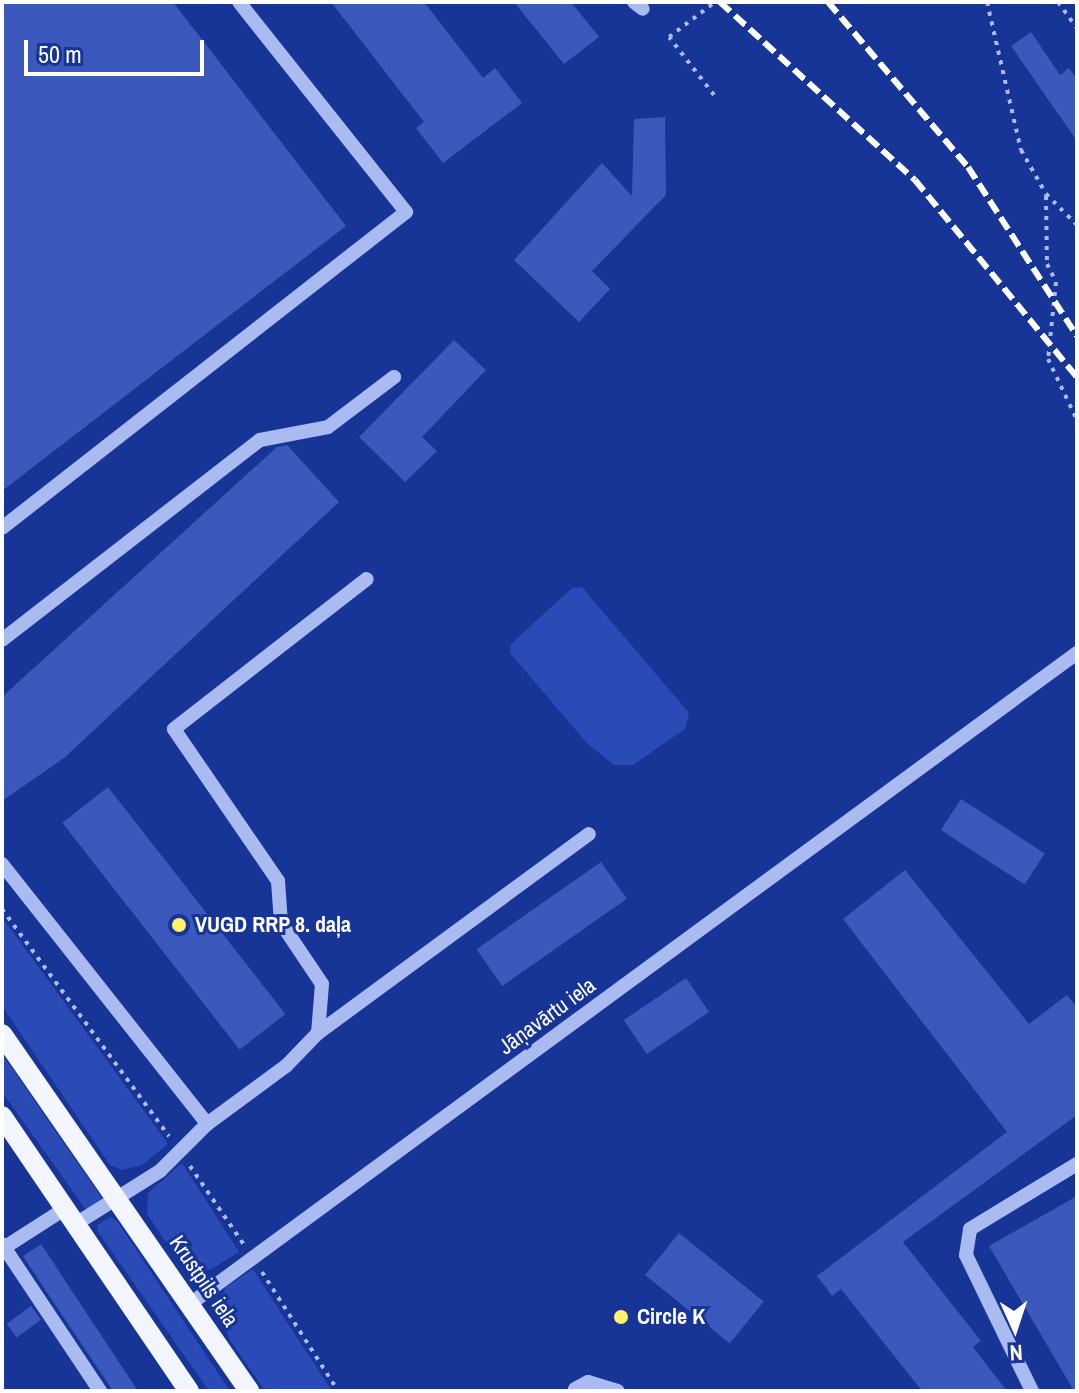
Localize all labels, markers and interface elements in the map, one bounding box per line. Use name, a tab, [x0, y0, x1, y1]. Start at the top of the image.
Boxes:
scale bar	[28, 24, 208, 74]
text: 50 m	[38, 38, 82, 70]
place label: VUGD RRP 8. daļa	[195, 912, 351, 938]
marker: VUGD RRP 8. daļa	[170, 916, 188, 934]
street label: Jāņavārtu iela	[493, 972, 601, 1060]
street label: Krustpils iela	[164, 1230, 244, 1332]
north arrow	[975, 1289, 1055, 1369]
place label: Circle K	[637, 1304, 705, 1330]
marker: Circle K	[612, 1308, 630, 1326]
text: N	[1009, 1338, 1024, 1368]

